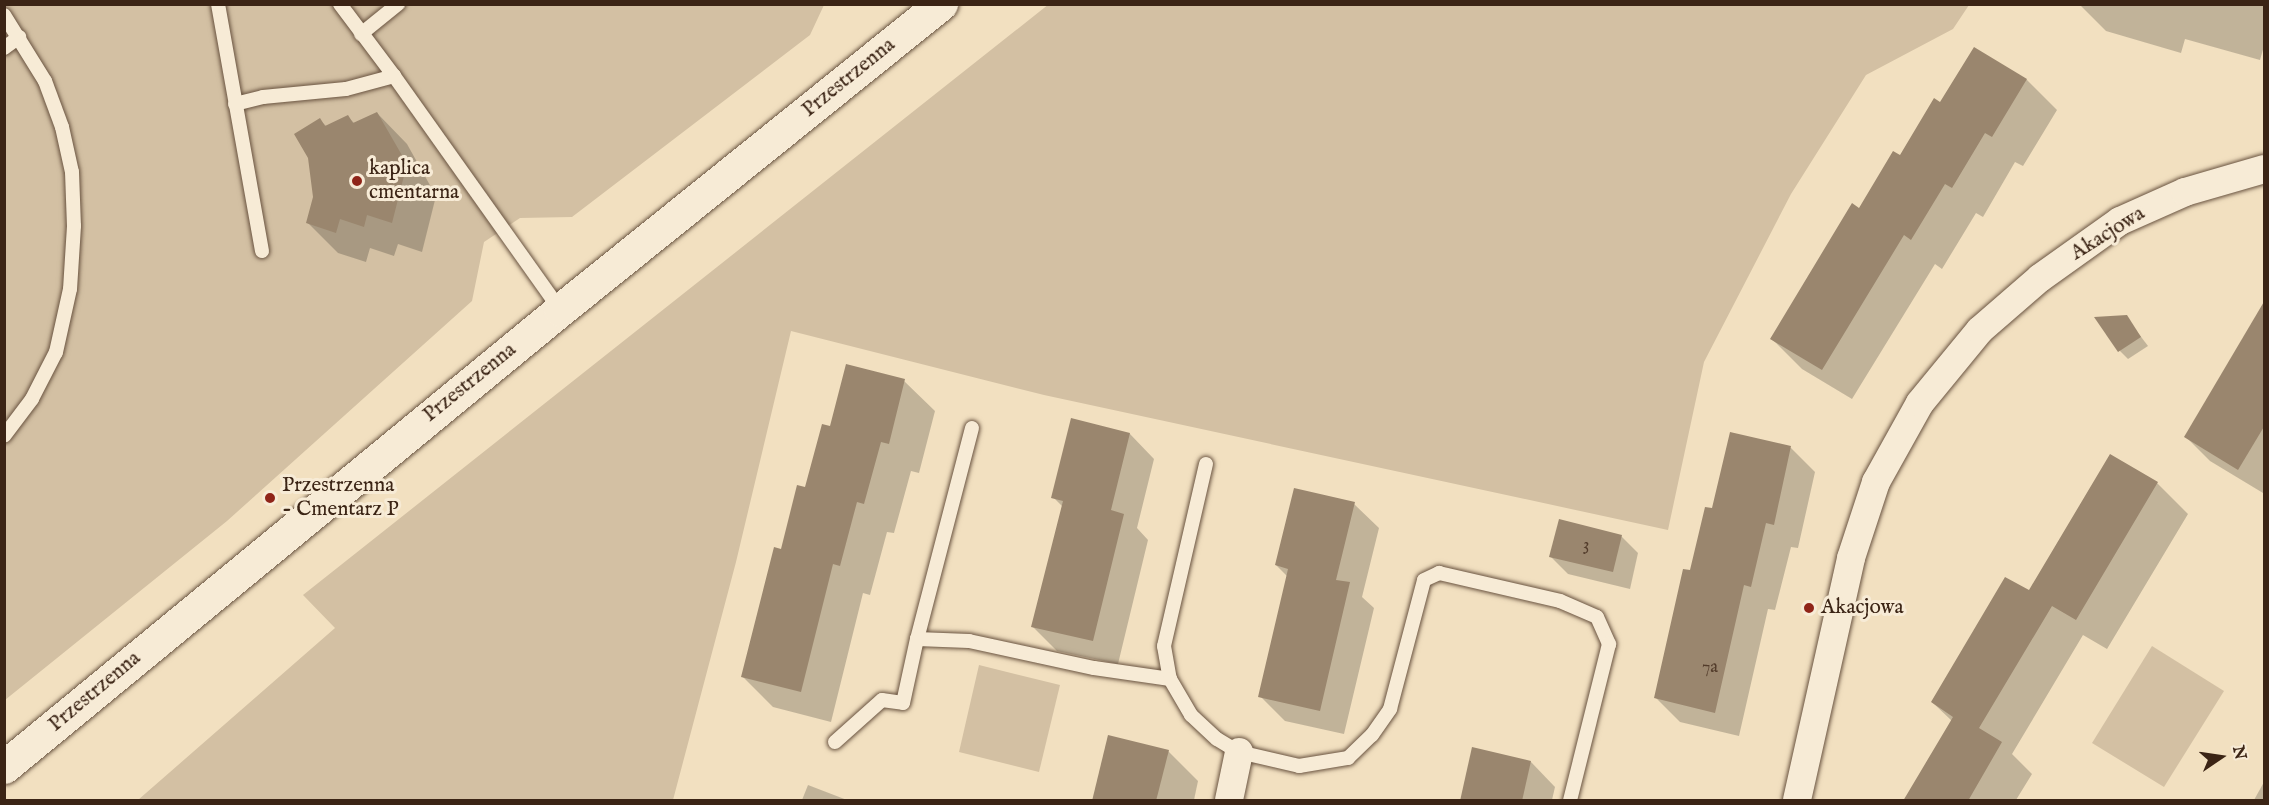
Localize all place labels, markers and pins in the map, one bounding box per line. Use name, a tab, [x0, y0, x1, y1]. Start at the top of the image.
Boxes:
place label: kaplica cmentarna	[369, 156, 459, 206]
marker: kaplica cmentarna	[350, 174, 364, 188]
place label: Przestrzenna - Cmentarz P	[282, 473, 399, 523]
marker: Przestrzenna - Cmentarz P	[263, 491, 277, 505]
place label: Akacjowa	[1821, 595, 1903, 621]
marker: Akacjowa	[1802, 601, 1816, 615]

